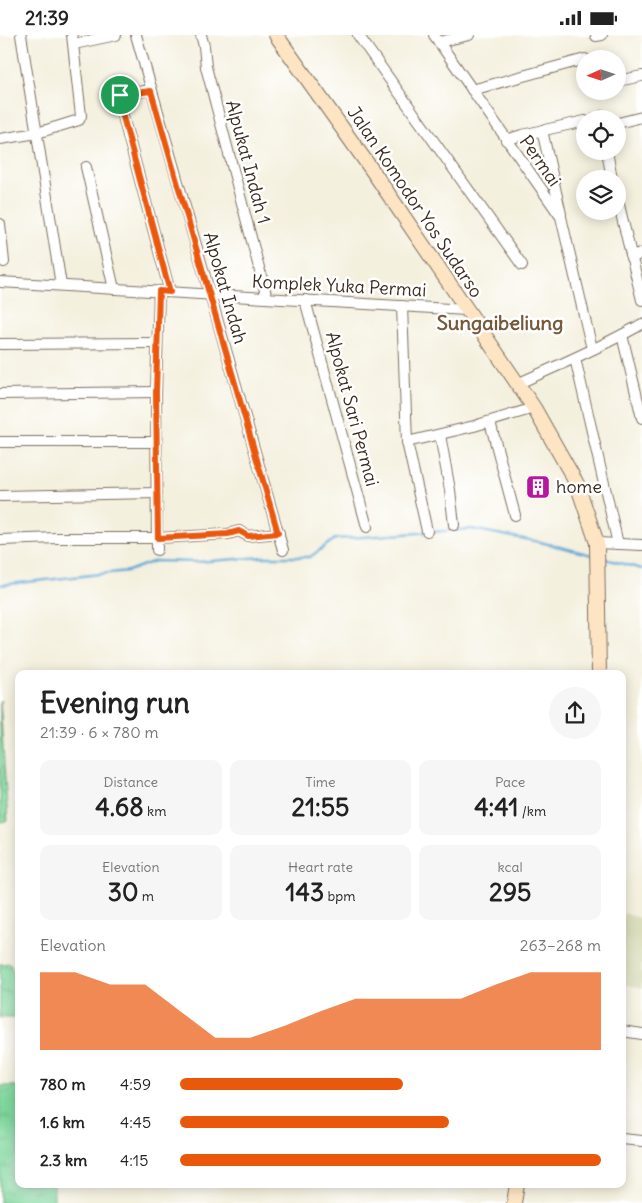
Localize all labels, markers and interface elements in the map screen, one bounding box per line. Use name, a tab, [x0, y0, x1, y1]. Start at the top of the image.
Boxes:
text: 21:39	[25, 6, 69, 30]
north arrow	[576, 50, 626, 100]
map controls	[576, 50, 626, 220]
pin	[99, 74, 141, 116]
icon: arrive	[106, 81, 134, 109]
street label: Alpukat Indah 1	[221, 98, 276, 226]
street label: Jalan Komodor Yos Sudarso	[343, 102, 488, 302]
button: locate	[576, 110, 626, 160]
street label: Permai	[515, 131, 566, 191]
button: layers	[576, 170, 626, 220]
street label: Alpokat Indah	[199, 229, 252, 346]
street label: Komplek Yuka Permai	[251, 269, 427, 302]
district label: Sungaibeliung	[437, 310, 563, 335]
street label: Alpokat Sari Permai	[321, 329, 384, 489]
building icon: home	[525, 474, 551, 500]
place label: home	[556, 475, 602, 498]
text: Evening run	[40, 685, 190, 721]
button: share	[549, 687, 601, 739]
text: 21:39 · 6 × 780 m	[40, 722, 159, 742]
text: Distance	[103, 773, 158, 791]
text: Time	[305, 773, 336, 791]
text: Pace	[495, 773, 525, 791]
text: 4.68	[95, 791, 144, 823]
text: 21:55	[291, 791, 350, 823]
text: 4:41	[474, 791, 518, 823]
text: km	[144, 802, 166, 820]
text: /km	[518, 802, 546, 820]
text: Elevation	[102, 858, 160, 876]
text: Heart rate	[288, 858, 353, 876]
text: kcal	[498, 858, 523, 876]
text: 30	[108, 876, 138, 908]
text: 143	[286, 876, 324, 908]
text: 295	[489, 876, 531, 908]
text: m	[138, 887, 154, 905]
text: bpm	[324, 887, 355, 905]
text: Elevation	[40, 935, 106, 955]
text: 263–268 m	[520, 935, 601, 955]
text: 780 m	[40, 1074, 85, 1094]
text: 4:59	[120, 1074, 151, 1094]
text: 1.6 km	[40, 1112, 85, 1132]
text: 4:45	[120, 1112, 151, 1132]
text: 2.3 km	[40, 1150, 87, 1170]
text: 4:15	[120, 1150, 148, 1170]

